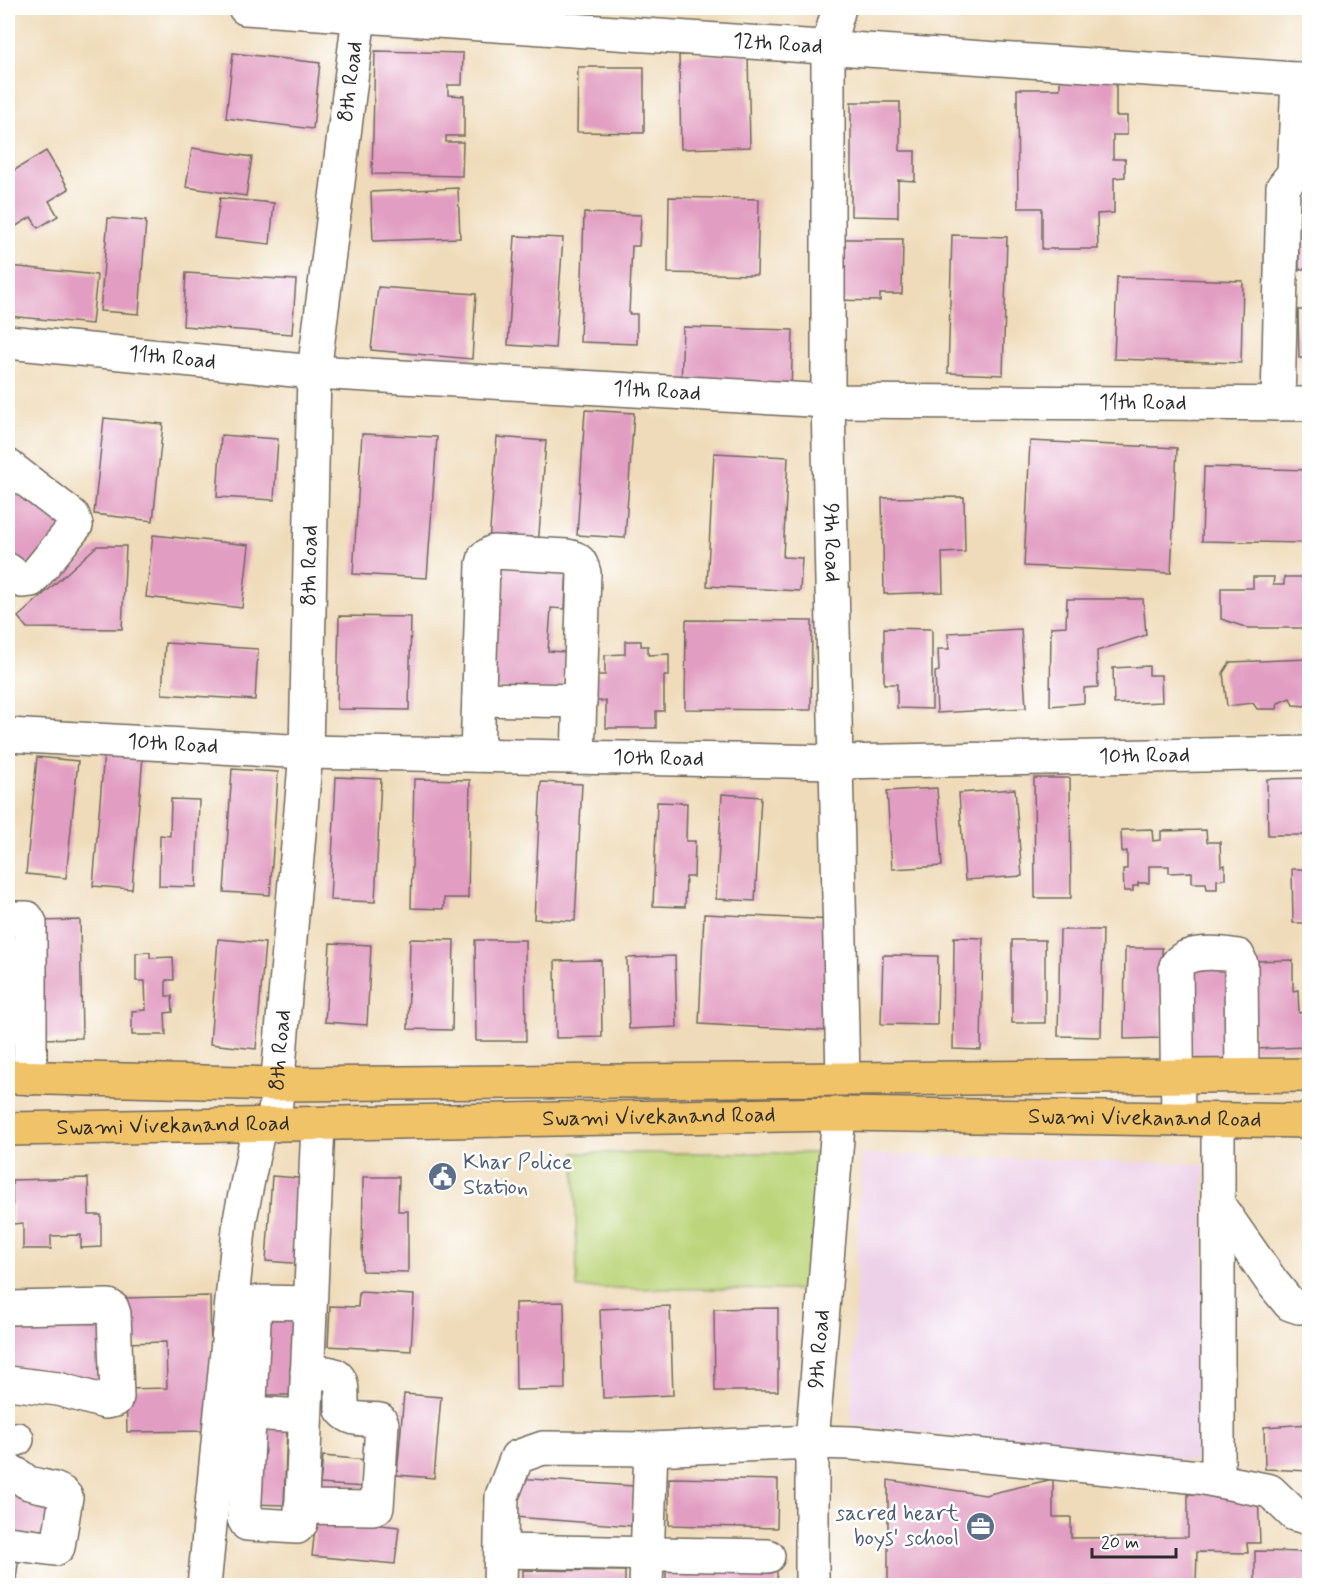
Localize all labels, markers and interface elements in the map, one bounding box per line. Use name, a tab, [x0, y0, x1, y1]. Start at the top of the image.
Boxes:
street label: 12th Road	[732, 27, 824, 61]
street label: 8th Road	[332, 40, 370, 124]
street label: 11th Road	[127, 340, 217, 376]
street label: 11th Road	[612, 375, 702, 408]
street label: 11th Road	[1099, 389, 1187, 417]
street label: 9th Road	[816, 502, 846, 582]
street label: 8th Road	[295, 525, 325, 606]
street label: 10th Road	[127, 728, 219, 761]
street label: 10th Road	[1099, 741, 1190, 771]
street label: 10th Road	[613, 744, 704, 774]
street label: 8th Road	[263, 1009, 298, 1092]
street label: Swami Vivekanand Road	[542, 1101, 776, 1133]
street label: Swami Vivekanand Road	[1028, 1103, 1262, 1134]
street label: Swami Vivekanand Road	[56, 1110, 290, 1142]
place label: Khar Police Station	[463, 1149, 572, 1202]
public building icon: Khar Police Station	[426, 1160, 458, 1192]
street label: 9th Road	[802, 1309, 837, 1390]
place label: sacred heart boys' school	[835, 1500, 959, 1553]
office icon: sacred heart boys' school	[964, 1511, 996, 1543]
scale bar	[1092, 1521, 1176, 1559]
text: 20 m	[1101, 1531, 1139, 1555]

